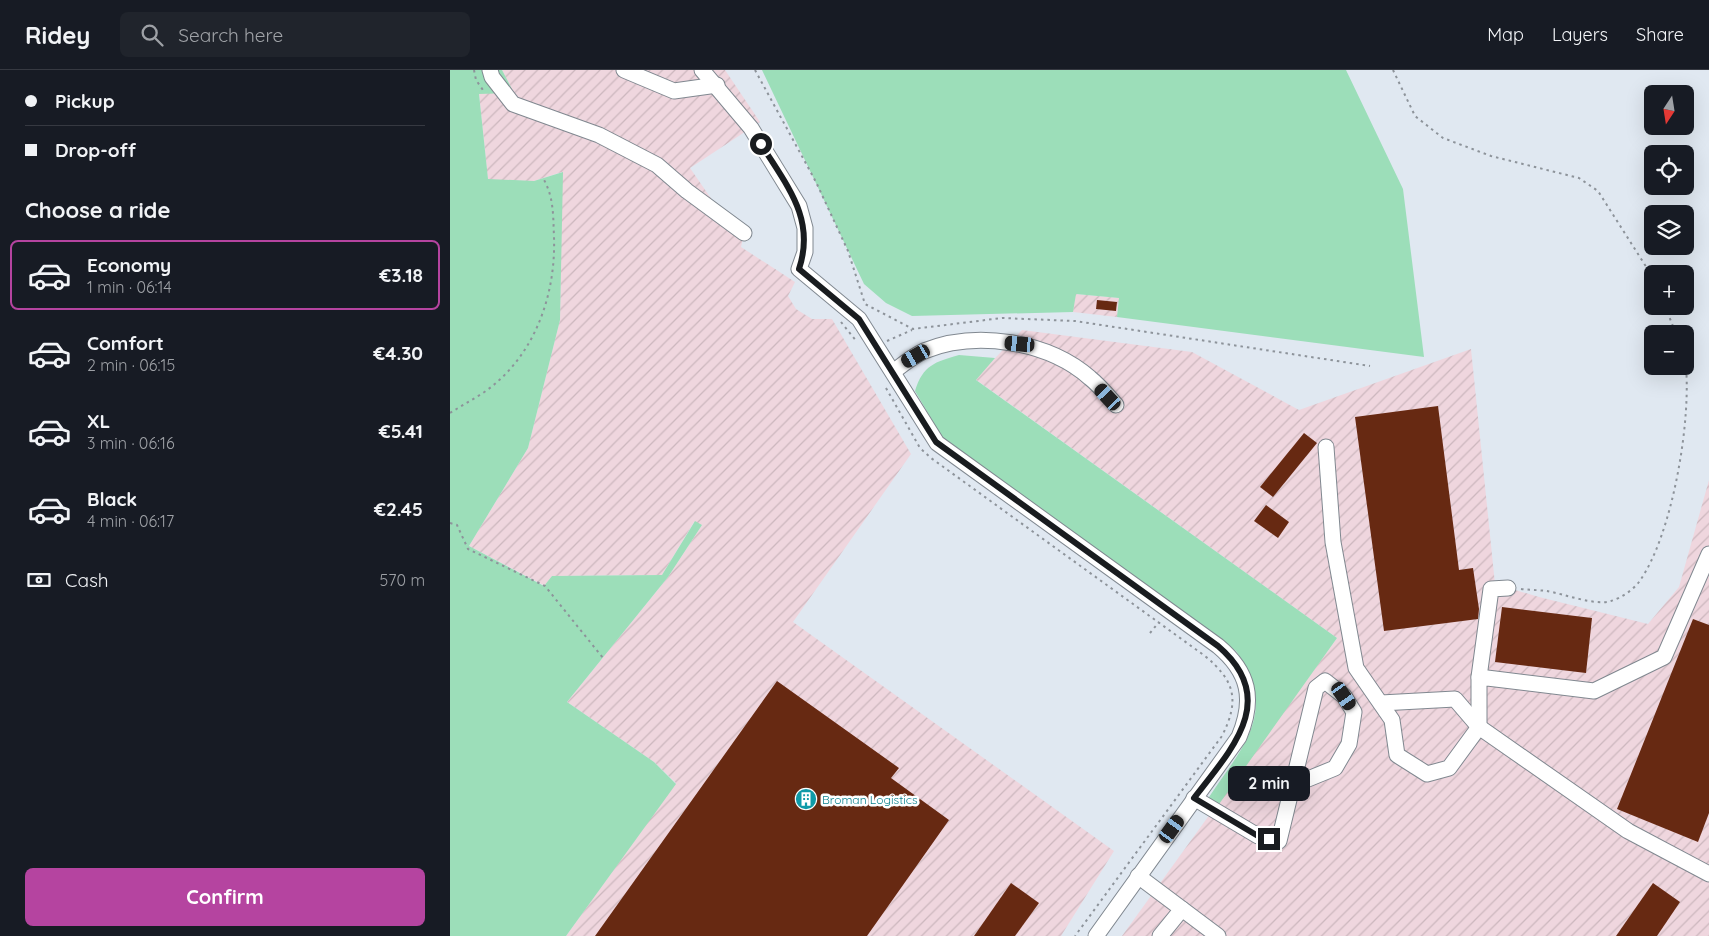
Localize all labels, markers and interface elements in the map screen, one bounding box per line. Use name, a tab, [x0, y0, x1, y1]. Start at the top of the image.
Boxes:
search box	[120, 12, 470, 57]
text: Ridey	[25, 20, 90, 50]
icon: search	[138, 21, 166, 49]
text: Search here	[178, 23, 283, 47]
text: Map	[1487, 23, 1524, 46]
text: Layers	[1552, 23, 1608, 46]
text: Share	[1636, 23, 1684, 46]
north arrow	[1644, 85, 1694, 135]
map controls	[1644, 85, 1694, 375]
text: Pickup	[55, 89, 115, 113]
route start	[750, 133, 772, 155]
text: Drop-off	[55, 138, 136, 162]
button: locate	[1644, 145, 1694, 195]
text: Choose a ride	[25, 196, 170, 224]
button: layers	[1644, 205, 1694, 255]
icon: car	[27, 253, 72, 298]
text: Economy	[87, 253, 171, 277]
text: €3.18	[379, 263, 423, 287]
button: +	[1644, 265, 1694, 315]
text: 1 min · 06:14	[87, 277, 172, 297]
button: −	[1644, 325, 1694, 375]
icon: car	[27, 331, 72, 376]
text: Comfort	[87, 331, 164, 355]
car	[1004, 335, 1035, 353]
text: €4.30	[373, 341, 423, 365]
car	[899, 342, 932, 370]
text: 2 min · 06:15	[87, 355, 175, 375]
car	[1092, 381, 1123, 413]
icon: car	[27, 409, 72, 454]
text: XL	[87, 409, 110, 433]
text: €5.41	[379, 419, 423, 443]
text: 3 min · 06:16	[87, 433, 175, 453]
icon: car	[27, 487, 72, 532]
text: Black	[87, 487, 137, 511]
text: €2.45	[374, 497, 423, 521]
text: 4 min · 06:17	[87, 511, 174, 531]
icon: cash	[25, 566, 53, 594]
text: Cash	[65, 568, 109, 592]
text: 570 m	[380, 570, 425, 590]
car	[1329, 679, 1358, 713]
callout: 2 min	[1228, 766, 1310, 802]
text: 2 min	[1248, 773, 1290, 793]
building icon: Broman Logistics	[794, 787, 818, 811]
place label: Broman Logistics	[822, 792, 918, 807]
car	[1157, 812, 1186, 846]
route end	[1258, 828, 1280, 850]
button: Confirm	[25, 868, 425, 926]

